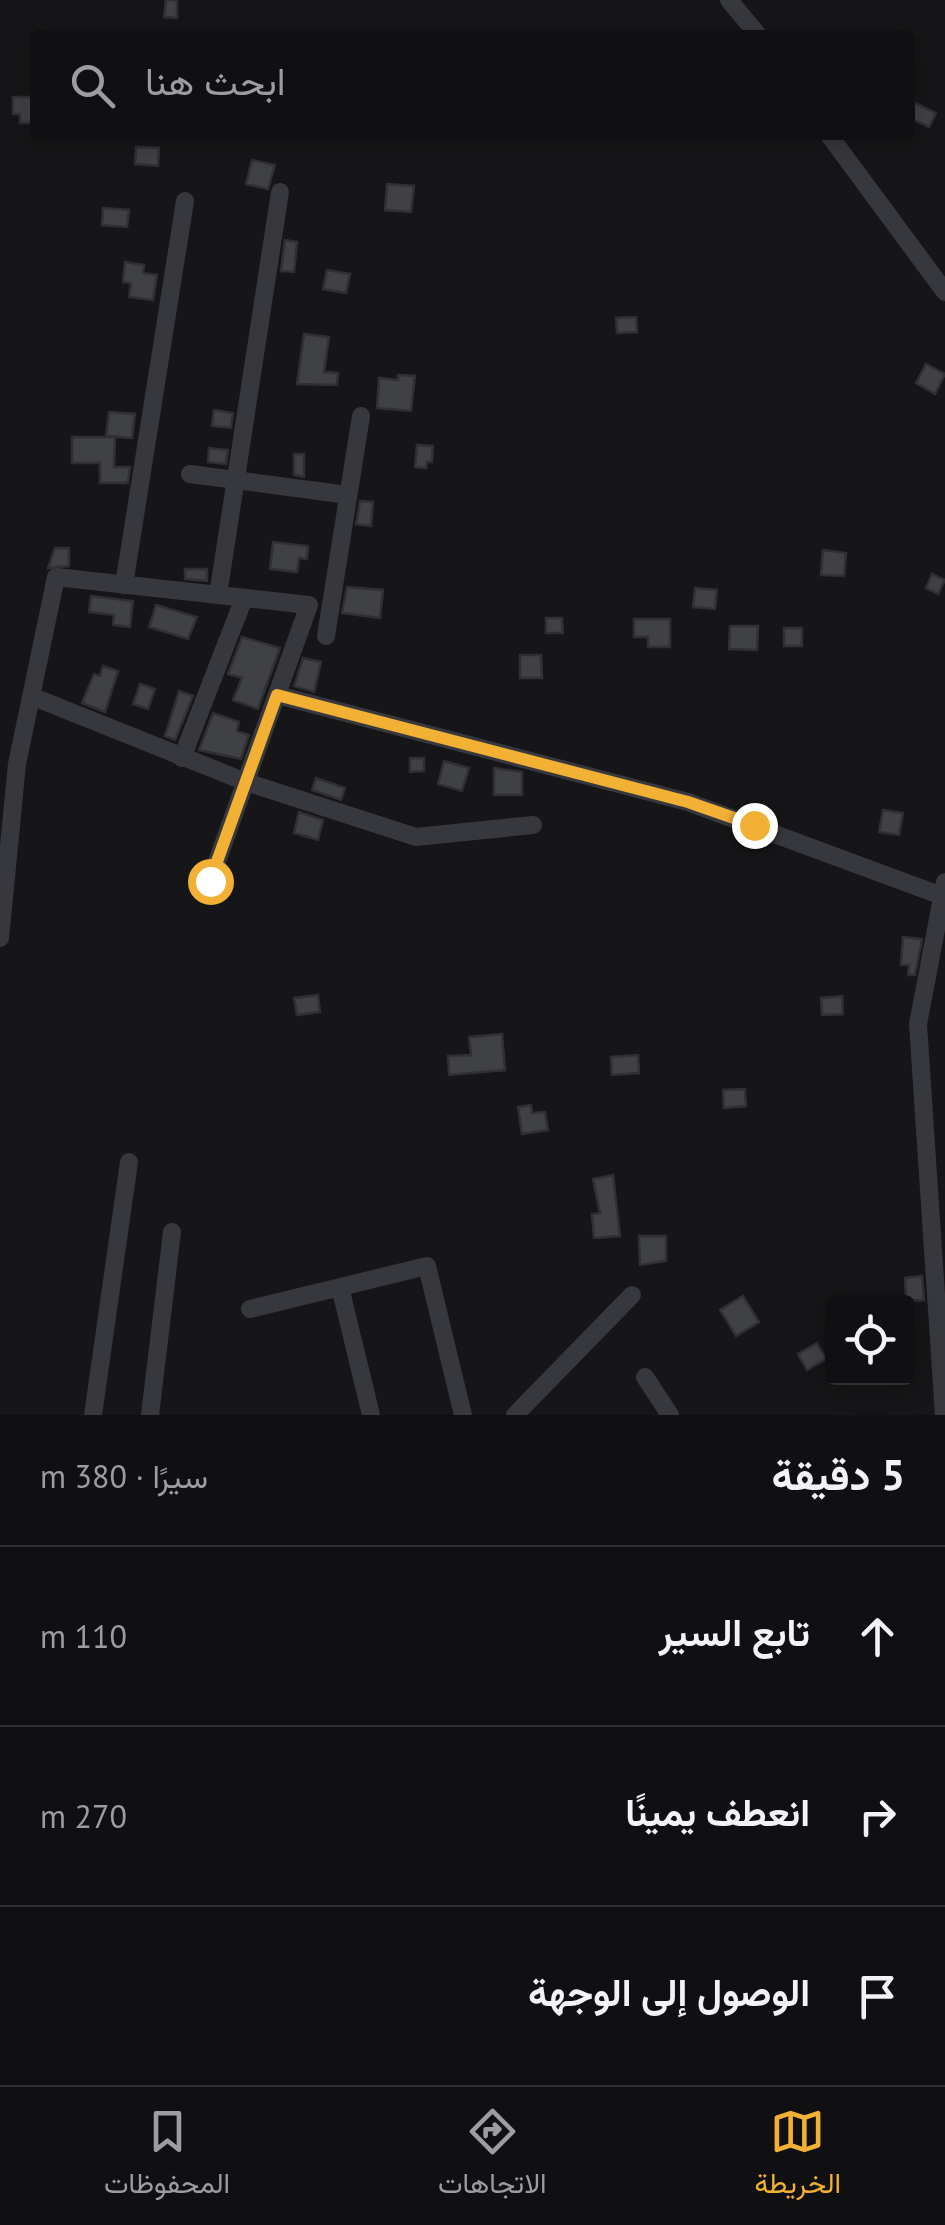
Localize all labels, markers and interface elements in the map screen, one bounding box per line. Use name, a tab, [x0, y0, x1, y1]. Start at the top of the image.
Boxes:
search box	[30, 30, 915, 140]
text: ابحث هنا	[145, 56, 286, 105]
icon: search	[65, 58, 120, 113]
route end	[732, 803, 778, 849]
route start	[188, 859, 234, 905]
map controls	[825, 1295, 915, 1385]
button: locate	[825, 1295, 915, 1385]
text: 5 دقيقة	[772, 1447, 905, 1502]
text: سيرًا · 380 m	[40, 1455, 208, 1497]
text: تابع السير	[659, 1607, 810, 1656]
icon: ahead	[850, 1609, 905, 1664]
text: 110 m	[40, 1615, 127, 1657]
text: انعطف يمينًا	[625, 1787, 810, 1836]
icon: right	[850, 1789, 905, 1844]
text: 270 m	[40, 1795, 127, 1837]
text: الوصول إلى الوجهة	[528, 1967, 810, 2016]
icon: arrive	[850, 1969, 905, 2024]
tab: المحفوظات	[104, 2104, 230, 2208]
tab: الاتجاهات	[438, 2104, 547, 2208]
tab: الخريطة	[754, 2104, 841, 2208]

